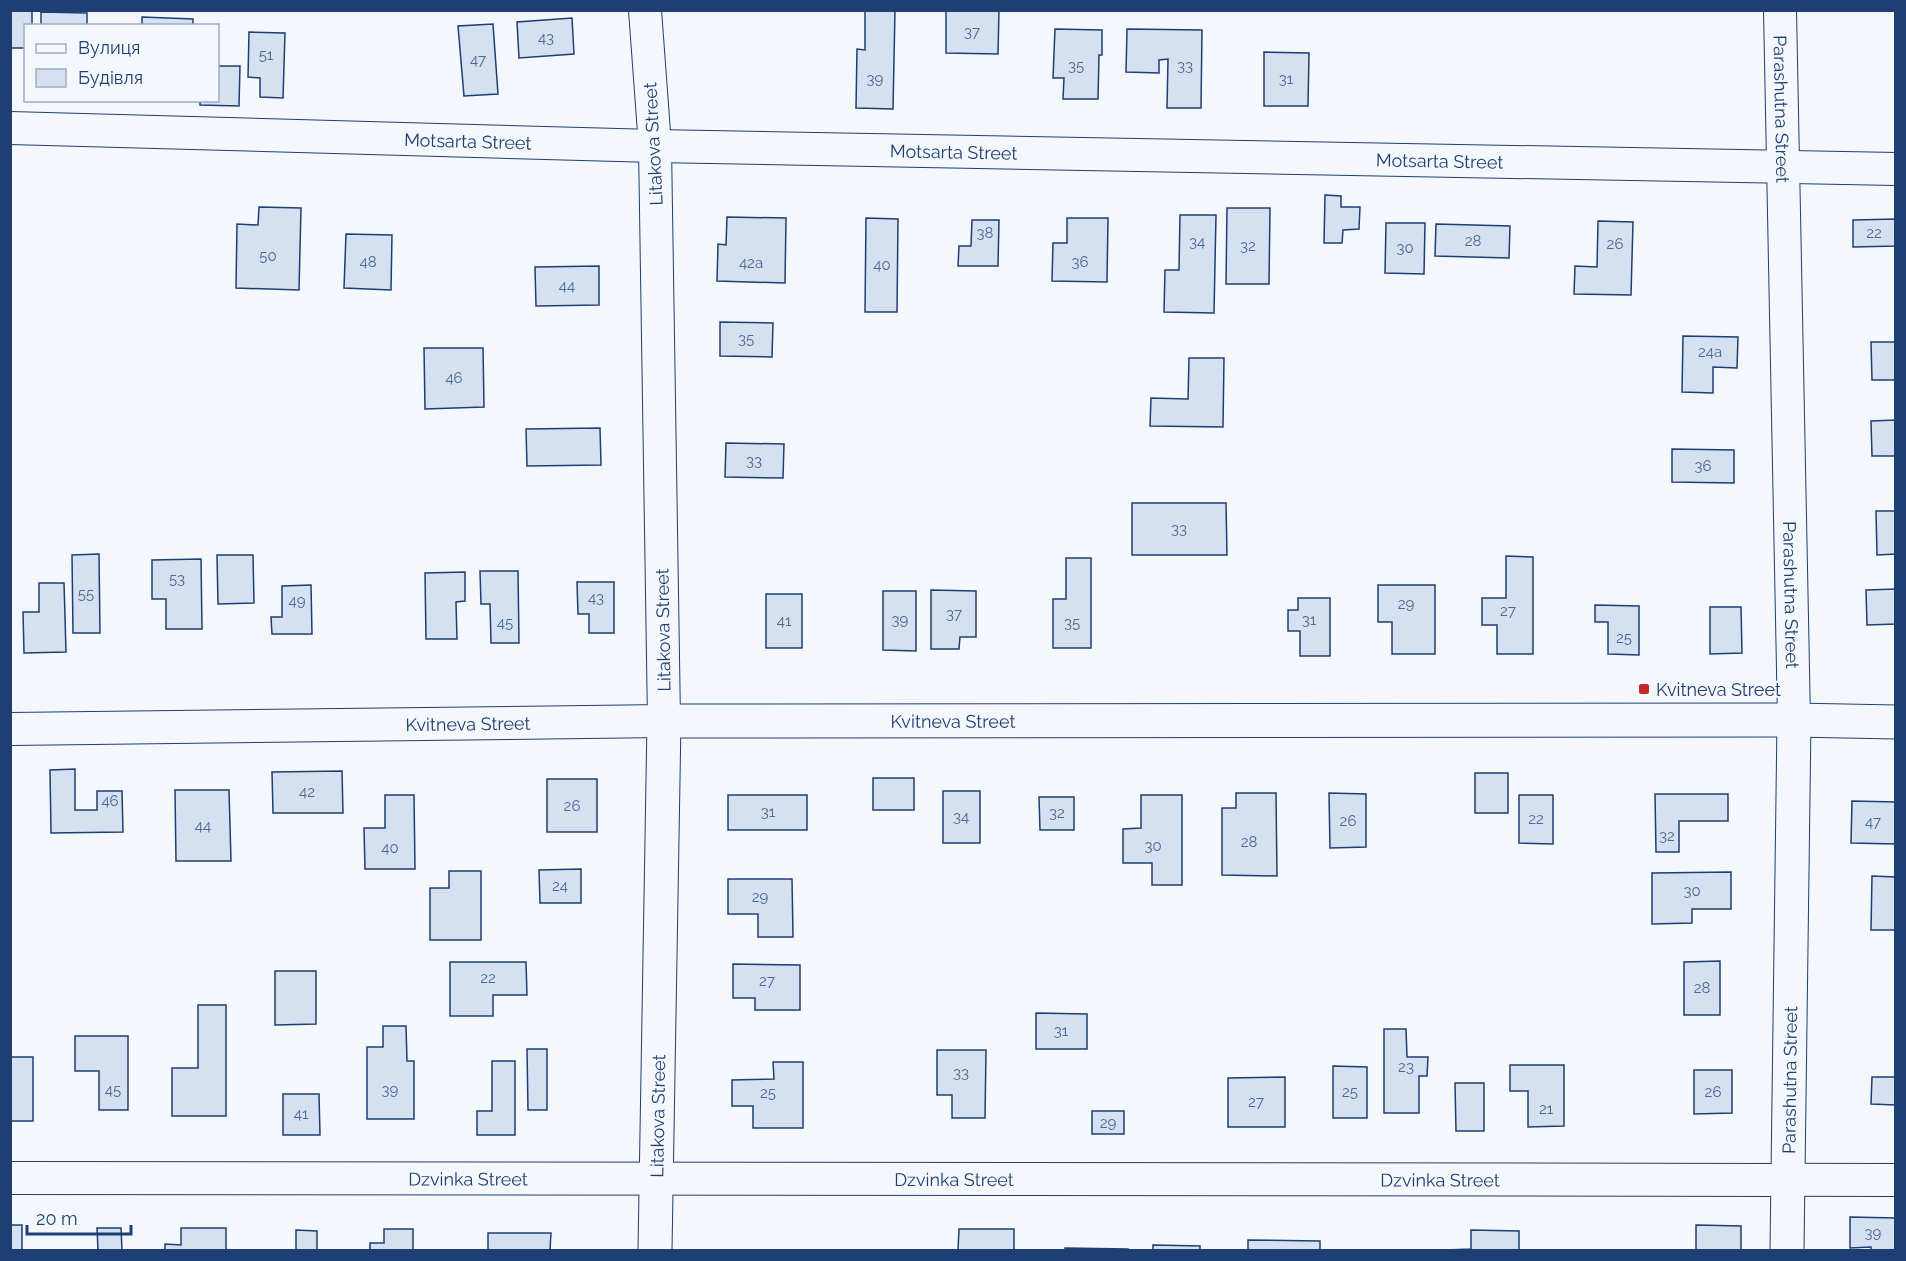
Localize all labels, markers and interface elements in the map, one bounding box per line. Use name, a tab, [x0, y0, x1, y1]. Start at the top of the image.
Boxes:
house number: 37	[964, 23, 980, 41]
legend	[24, 24, 219, 102]
house number: 43	[538, 29, 554, 47]
street label: Parashutna Street	[1770, 35, 1794, 183]
text: Вулиця	[78, 37, 140, 58]
house number: 51	[259, 46, 274, 64]
house number: 47	[470, 51, 486, 69]
house number: 35	[1068, 57, 1084, 75]
house number: 33	[1177, 57, 1193, 75]
text: Будівля	[78, 67, 143, 88]
house number: 39	[867, 70, 884, 88]
house number: 31	[1279, 70, 1294, 88]
street label: Litakova Street	[639, 82, 667, 206]
street label: Motsarta Street	[404, 129, 532, 153]
street label: Motsarta Street	[890, 140, 1018, 163]
street label: Motsarta Street	[1376, 149, 1504, 172]
house number: 38	[977, 224, 994, 242]
house number: 22	[1866, 224, 1882, 242]
house number: 28	[1465, 232, 1481, 250]
house number: 34	[1189, 233, 1205, 251]
house number: 26	[1607, 235, 1623, 253]
house number: 32	[1240, 237, 1256, 255]
house number: 30	[1396, 239, 1414, 257]
house number: 50	[259, 247, 277, 265]
house number: 48	[359, 253, 377, 271]
house number: 36	[1071, 253, 1089, 271]
house number: 42а	[739, 254, 763, 272]
house number: 40	[873, 256, 891, 274]
house number: 44	[559, 277, 575, 295]
house number: 35	[738, 330, 754, 348]
house number: 24а	[1698, 343, 1722, 361]
house number: 46	[445, 369, 463, 387]
house number: 33	[746, 452, 762, 470]
house number: 36	[1694, 457, 1712, 475]
house number: 33	[1171, 520, 1187, 538]
street label: Parashutna Street	[1780, 521, 1803, 669]
street label: Litakova Street	[651, 568, 675, 692]
house number: 53	[169, 570, 185, 588]
house number: 55	[78, 585, 94, 603]
house number: 43	[588, 589, 604, 607]
house number: 49	[289, 592, 306, 610]
house number: 29	[1398, 595, 1415, 613]
house number: 27	[1500, 602, 1516, 620]
house number: 37	[946, 605, 962, 623]
house number: 39	[892, 611, 909, 629]
house number: 31	[1302, 611, 1317, 629]
house number: 41	[777, 612, 792, 630]
house number: 45	[497, 614, 513, 632]
house number: 35	[1064, 614, 1080, 632]
house number: 25	[1616, 629, 1632, 647]
place label: Kvitneva Street	[1656, 679, 1781, 700]
marker: Kvitneva Street	[1637, 682, 1651, 696]
street label: Kvitneva Street	[890, 710, 1015, 731]
street label: Kvitneva Street	[405, 712, 531, 735]
house number: 42	[299, 783, 315, 801]
house number: 46	[101, 792, 119, 810]
house number: 26	[564, 797, 580, 815]
house number: 31	[761, 803, 776, 821]
house number: 32	[1049, 804, 1065, 822]
house number: 34	[953, 808, 969, 826]
house number: 22	[1528, 810, 1544, 828]
house number: 26	[1340, 812, 1356, 830]
house number: 47	[1865, 813, 1881, 831]
house number: 44	[195, 817, 211, 835]
house number: 32	[1659, 827, 1675, 845]
house number: 28	[1241, 833, 1257, 851]
house number: 30	[1144, 837, 1162, 855]
house number: 40	[381, 839, 399, 857]
house number: 24	[552, 877, 568, 895]
house number: 30	[1683, 882, 1701, 900]
house number: 29	[752, 888, 769, 906]
house number: 22	[480, 969, 496, 987]
house number: 27	[759, 972, 775, 990]
house number: 28	[1694, 979, 1710, 997]
street label: Parashutna Street	[1778, 1006, 1801, 1154]
house number: 31	[1054, 1022, 1069, 1040]
street label: Litakova Street	[646, 1054, 669, 1178]
house number: 23	[1398, 1058, 1414, 1076]
house number: 33	[953, 1064, 969, 1082]
house number: 45	[105, 1081, 121, 1099]
house number: 39	[382, 1081, 399, 1099]
house number: 25	[1342, 1083, 1358, 1101]
house number: 26	[1705, 1083, 1721, 1101]
house number: 25	[760, 1084, 776, 1102]
house number: 27	[1248, 1093, 1264, 1111]
house number: 21	[1539, 1100, 1554, 1118]
house number: 41	[294, 1105, 309, 1123]
house number: 29	[1100, 1114, 1117, 1132]
street label: Dzvinka Street	[408, 1168, 528, 1189]
street label: Dzvinka Street	[894, 1168, 1014, 1190]
street label: Dzvinka Street	[1380, 1169, 1500, 1190]
scale bar	[27, 1198, 130, 1236]
text: 20 m	[36, 1208, 78, 1229]
house number: 39	[1865, 1224, 1882, 1242]

